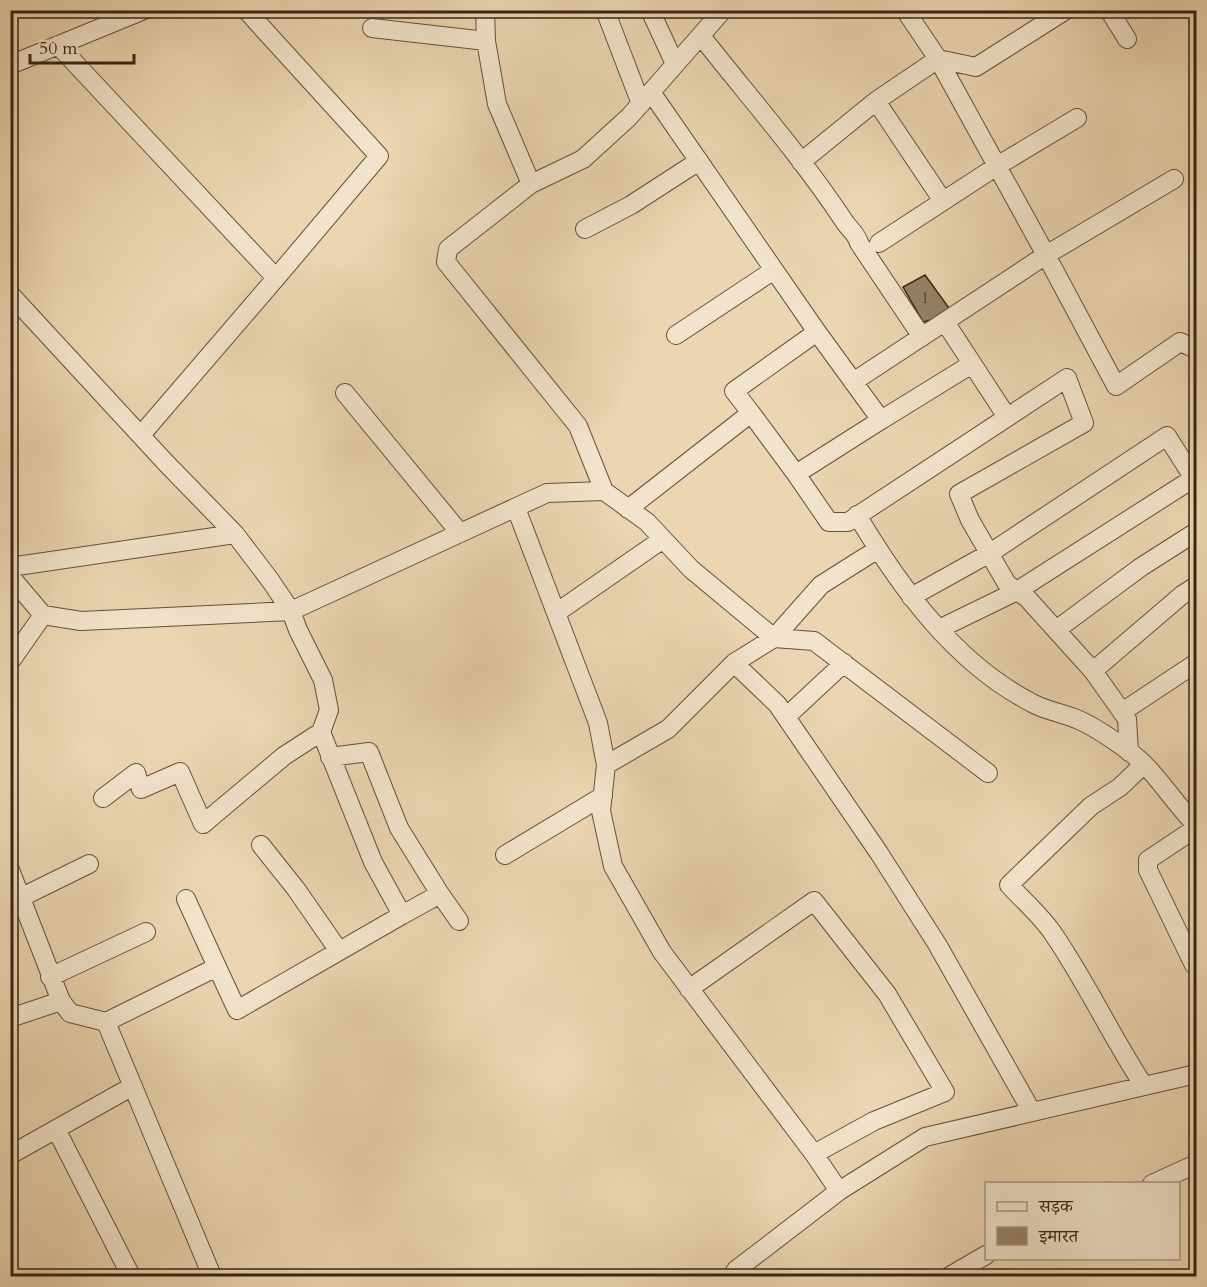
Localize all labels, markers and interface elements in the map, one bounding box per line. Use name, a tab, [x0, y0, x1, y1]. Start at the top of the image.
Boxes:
scale bar	[30, 27, 134, 65]
text: 50 m	[39, 36, 78, 61]
house number: 1	[921, 287, 929, 309]
legend	[985, 1182, 1180, 1260]
text: सड़क	[1038, 1194, 1074, 1219]
text: इमारत	[1038, 1224, 1079, 1249]

